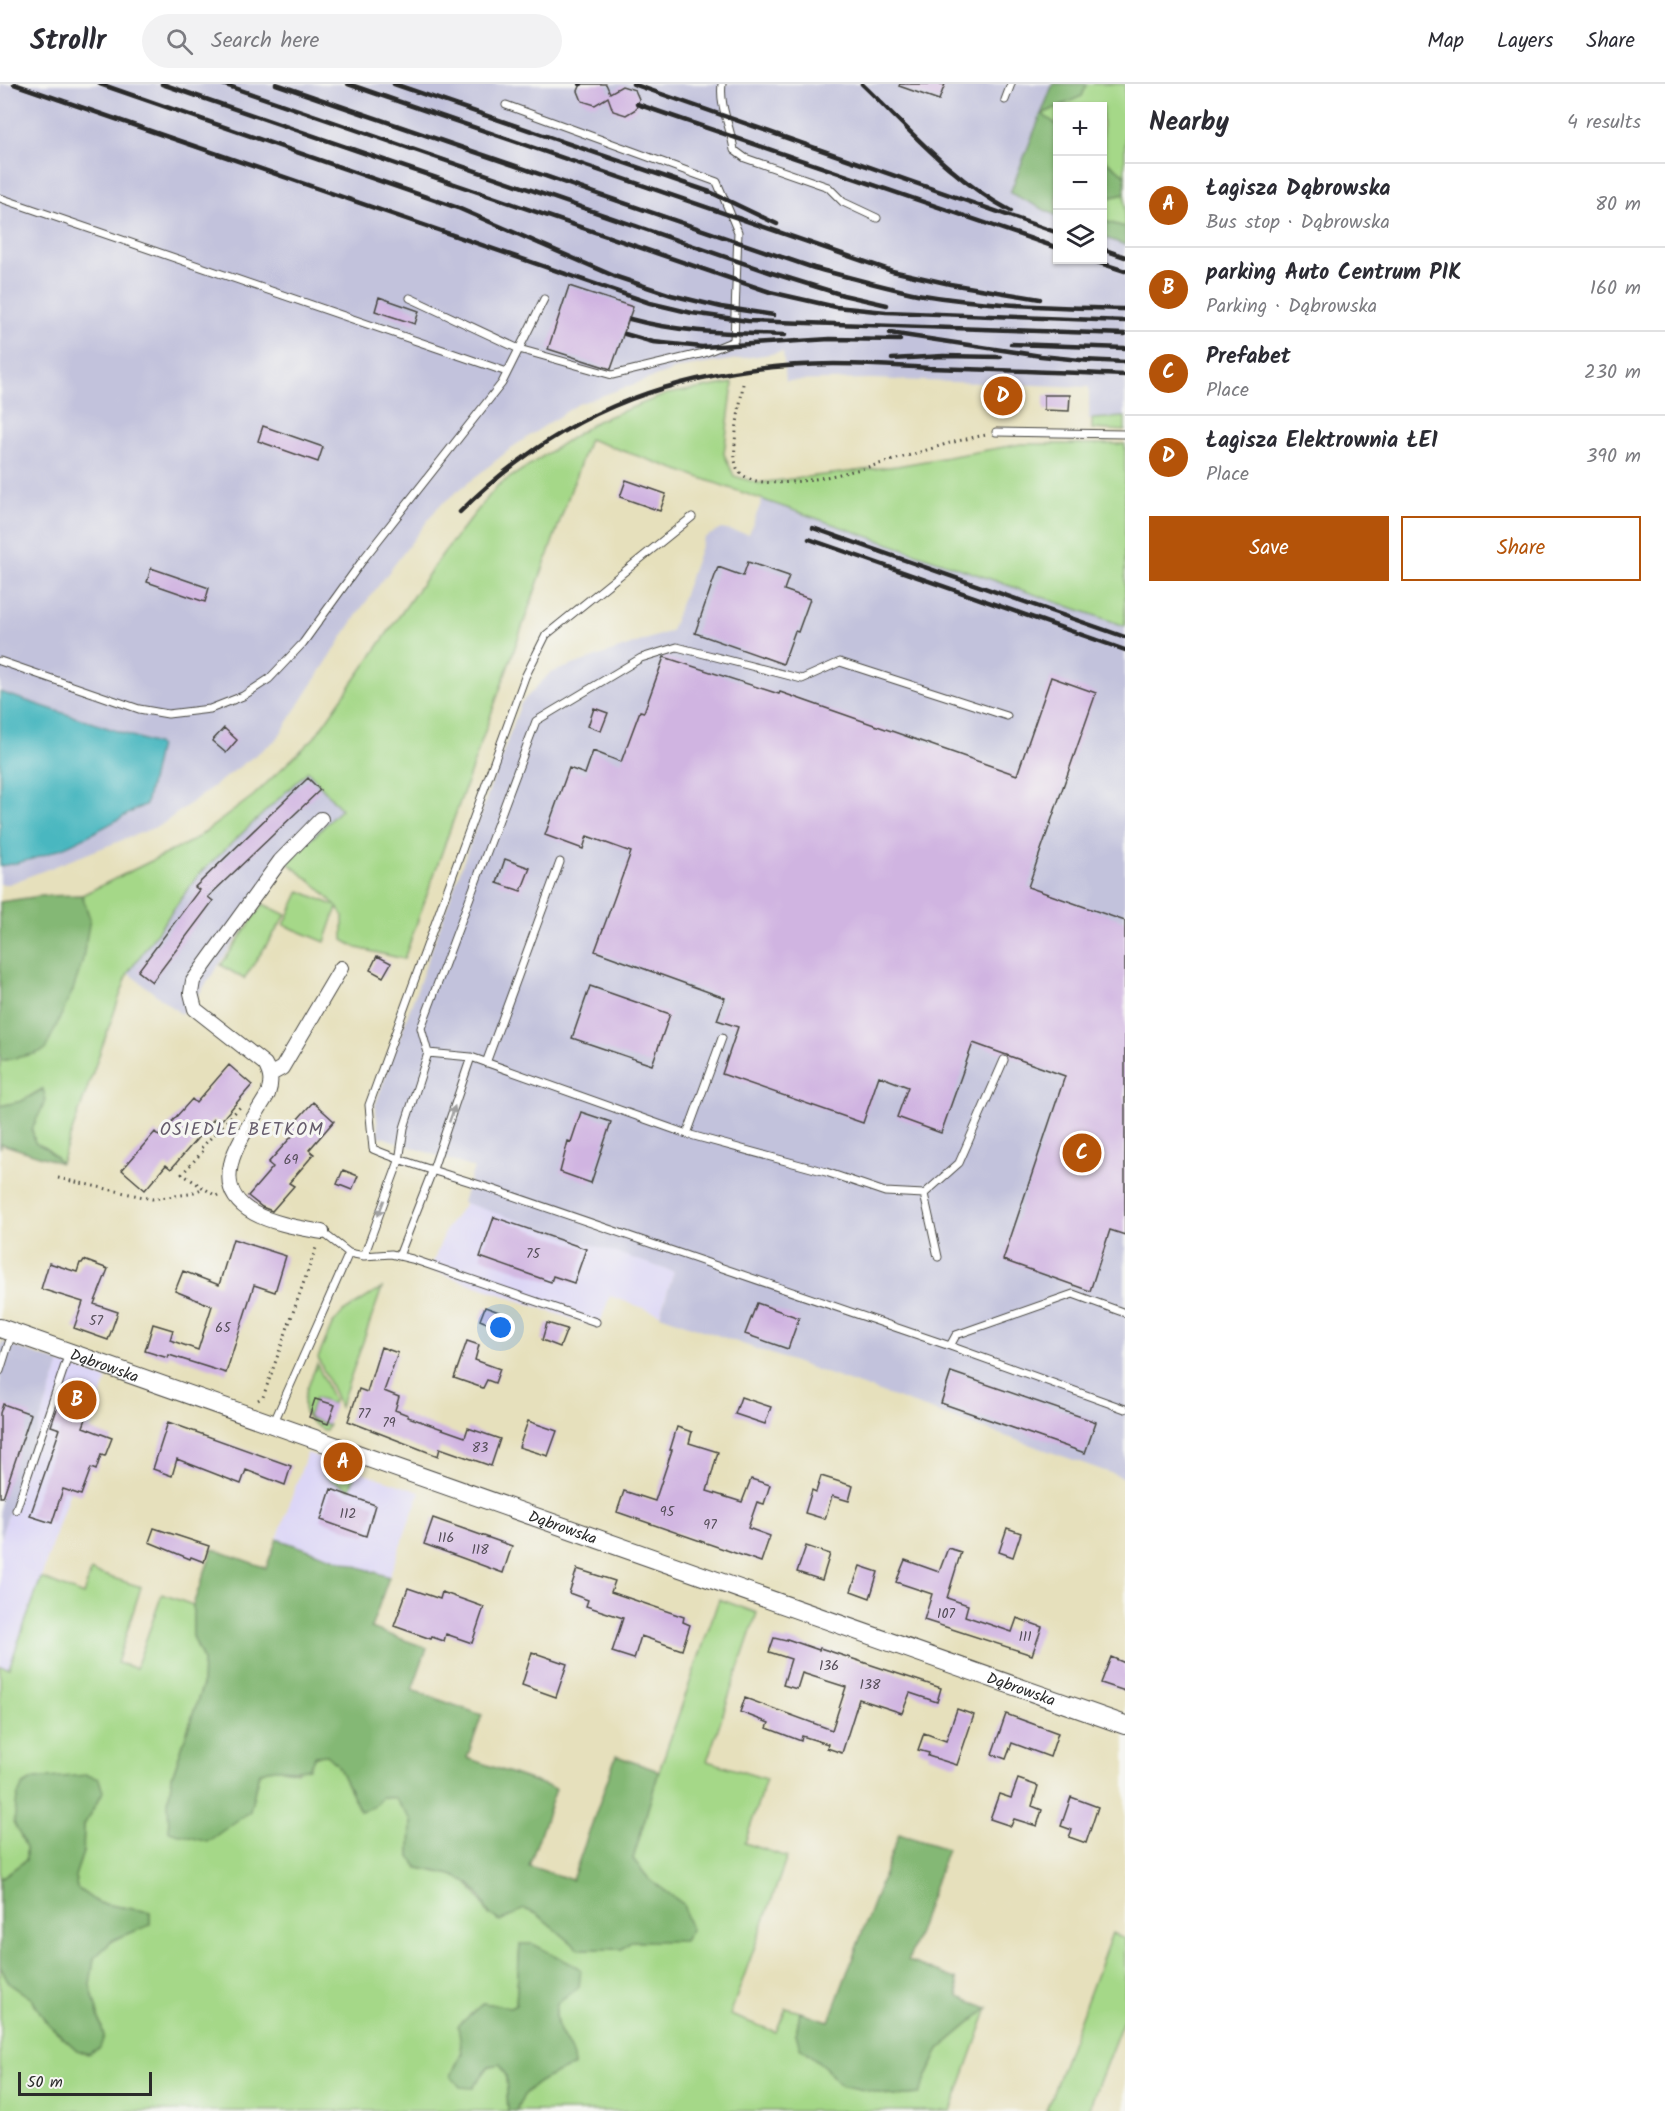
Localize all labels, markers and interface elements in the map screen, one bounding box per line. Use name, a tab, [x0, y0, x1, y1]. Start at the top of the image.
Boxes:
search box	[142, 14, 562, 68]
text: Strollr	[30, 19, 106, 64]
text: Search here	[211, 24, 320, 59]
icon: search	[163, 25, 196, 58]
text: Map	[1427, 25, 1464, 58]
text: Layers	[1497, 25, 1553, 58]
text: Share	[1586, 25, 1635, 58]
map controls	[1053, 102, 1107, 264]
button: +	[1053, 102, 1107, 156]
text: Nearby	[1149, 102, 1229, 144]
text: 4 results	[1567, 107, 1641, 139]
button: −	[1053, 156, 1107, 210]
text: Łagisza Dąbrowska	[1206, 172, 1391, 207]
text: A	[1162, 189, 1175, 221]
text: 80 m	[1595, 189, 1641, 221]
text: Bus stop · Dąbrowska	[1206, 207, 1390, 239]
button: layers	[1053, 210, 1107, 264]
text: parking Auto Centrum PIK	[1206, 256, 1462, 291]
text: B	[1162, 273, 1175, 305]
text: 160 m	[1590, 273, 1641, 305]
text: Parking · Dąbrowska	[1206, 291, 1377, 323]
text: Prefabet	[1206, 340, 1291, 375]
text: C	[1162, 357, 1175, 389]
text: 230 m	[1584, 357, 1641, 389]
pin: D	[984, 374, 1022, 418]
text: Place	[1206, 375, 1249, 407]
text: Łagisza Elektrownia ŁE1	[1206, 424, 1438, 459]
text: D	[1162, 441, 1175, 473]
text: 390 m	[1586, 441, 1641, 473]
text: Place	[1206, 459, 1249, 491]
button: Save	[1149, 516, 1389, 581]
button: Share	[1401, 516, 1641, 581]
one-way arrow	[448, 1105, 457, 1123]
district label: OSIEDLE BETKOM	[160, 1116, 324, 1145]
pin: C	[1062, 1130, 1102, 1176]
house number: 69	[284, 1149, 298, 1171]
one-way arrow	[376, 1199, 386, 1217]
house number: 75	[526, 1243, 541, 1265]
house number: 57	[89, 1310, 104, 1332]
your location	[486, 1313, 515, 1342]
house number: 65	[215, 1317, 232, 1339]
street label: Dąbrowska	[66, 1343, 142, 1390]
pin: B	[58, 1378, 97, 1422]
house number: 77	[358, 1403, 371, 1425]
house number: 79	[382, 1412, 396, 1434]
house number: 83	[472, 1437, 488, 1459]
pin: A	[324, 1440, 362, 1484]
house number: 95	[660, 1501, 676, 1523]
house number: 112	[340, 1503, 356, 1525]
street label: Dąbrowska	[525, 1504, 600, 1552]
house number: 97	[703, 1514, 717, 1536]
house number: 116	[438, 1527, 454, 1549]
house number: 118	[471, 1539, 489, 1561]
house number: 107	[937, 1603, 955, 1625]
house number: 111	[1018, 1626, 1032, 1648]
house number: 136	[819, 1655, 839, 1677]
street label: Dąbrowska	[983, 1666, 1059, 1713]
house number: 138	[860, 1674, 881, 1696]
scale bar	[18, 2069, 152, 2096]
text: 50 m	[27, 2070, 63, 2095]

